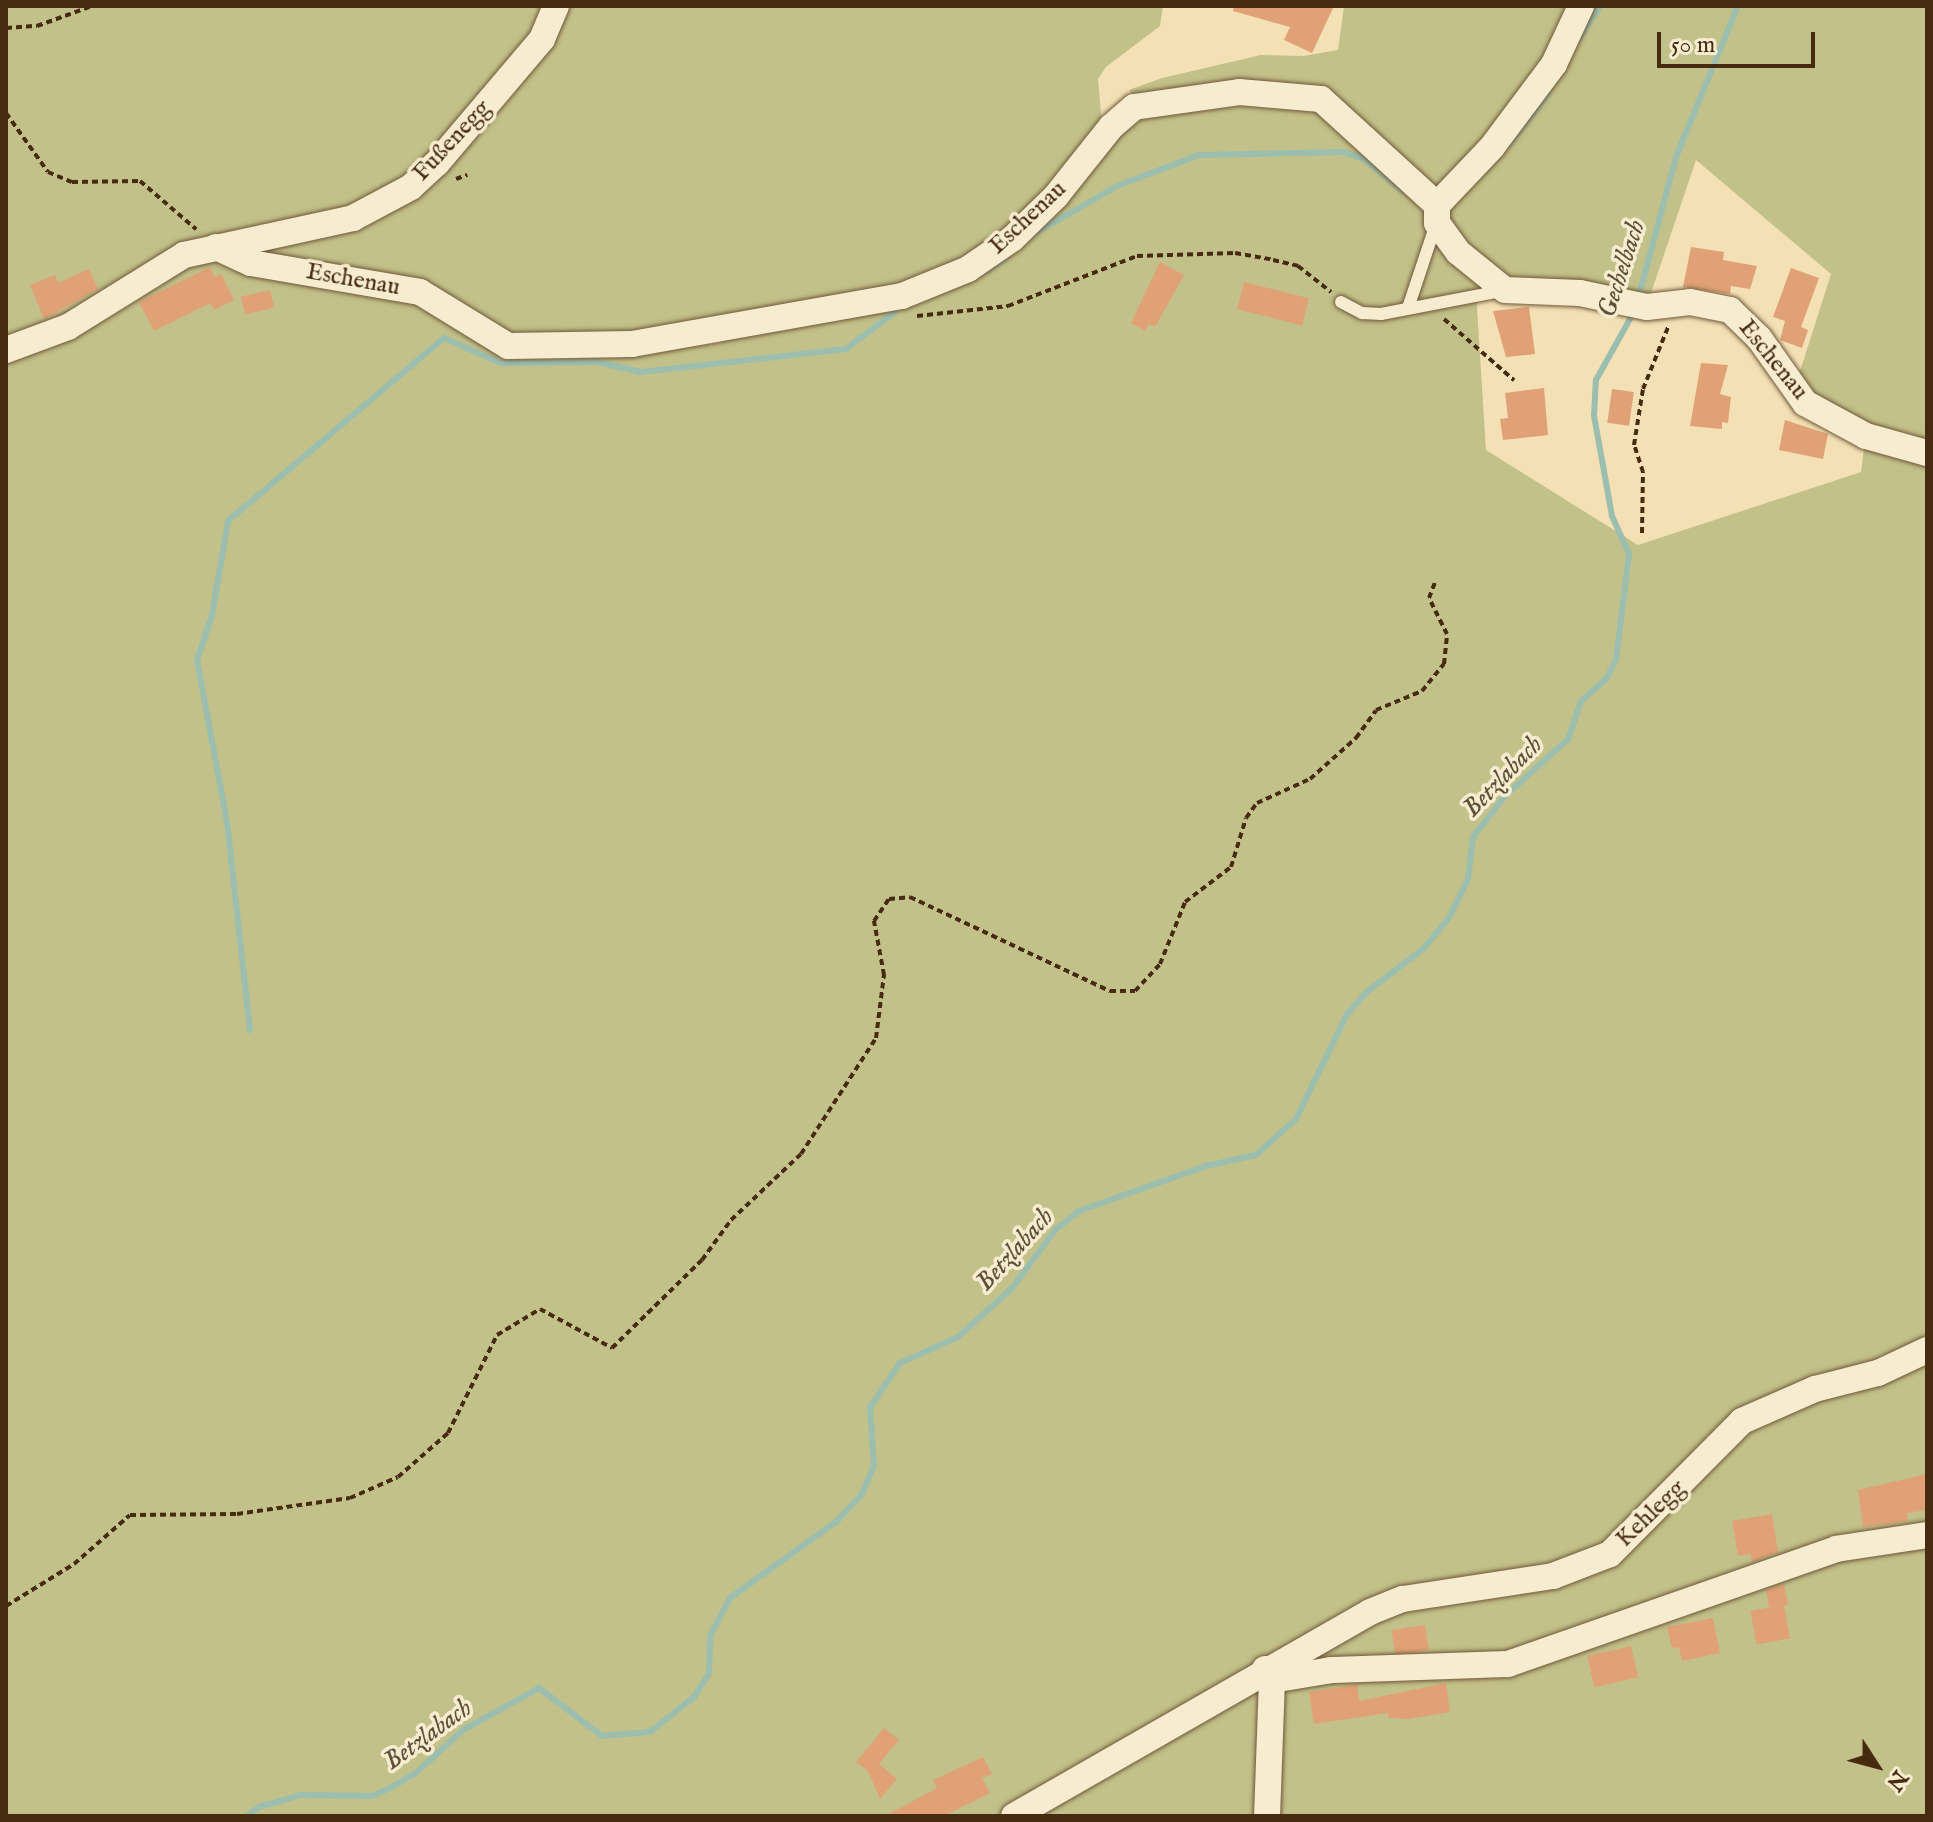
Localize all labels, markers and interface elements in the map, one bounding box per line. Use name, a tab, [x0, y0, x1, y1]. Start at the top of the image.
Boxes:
scale bar	[1661, 16, 1819, 66]
text: 50 m	[1671, 30, 1715, 61]
street label: Fußenegg	[407, 94, 497, 188]
street label: Eschenau	[984, 175, 1072, 261]
water label: Gechelbach	[1592, 216, 1652, 322]
street label: Eschenau	[304, 258, 402, 302]
street label: Eschenau	[1732, 314, 1814, 406]
water label: Betzlabach	[1457, 730, 1549, 824]
water label: Betzlabach	[970, 1202, 1060, 1298]
street label: Kehlegg	[1611, 1474, 1691, 1554]
water label: Betzlabach	[378, 1693, 478, 1777]
north arrow	[1837, 1726, 1917, 1806]
text: N	[1879, 1764, 1913, 1796]

